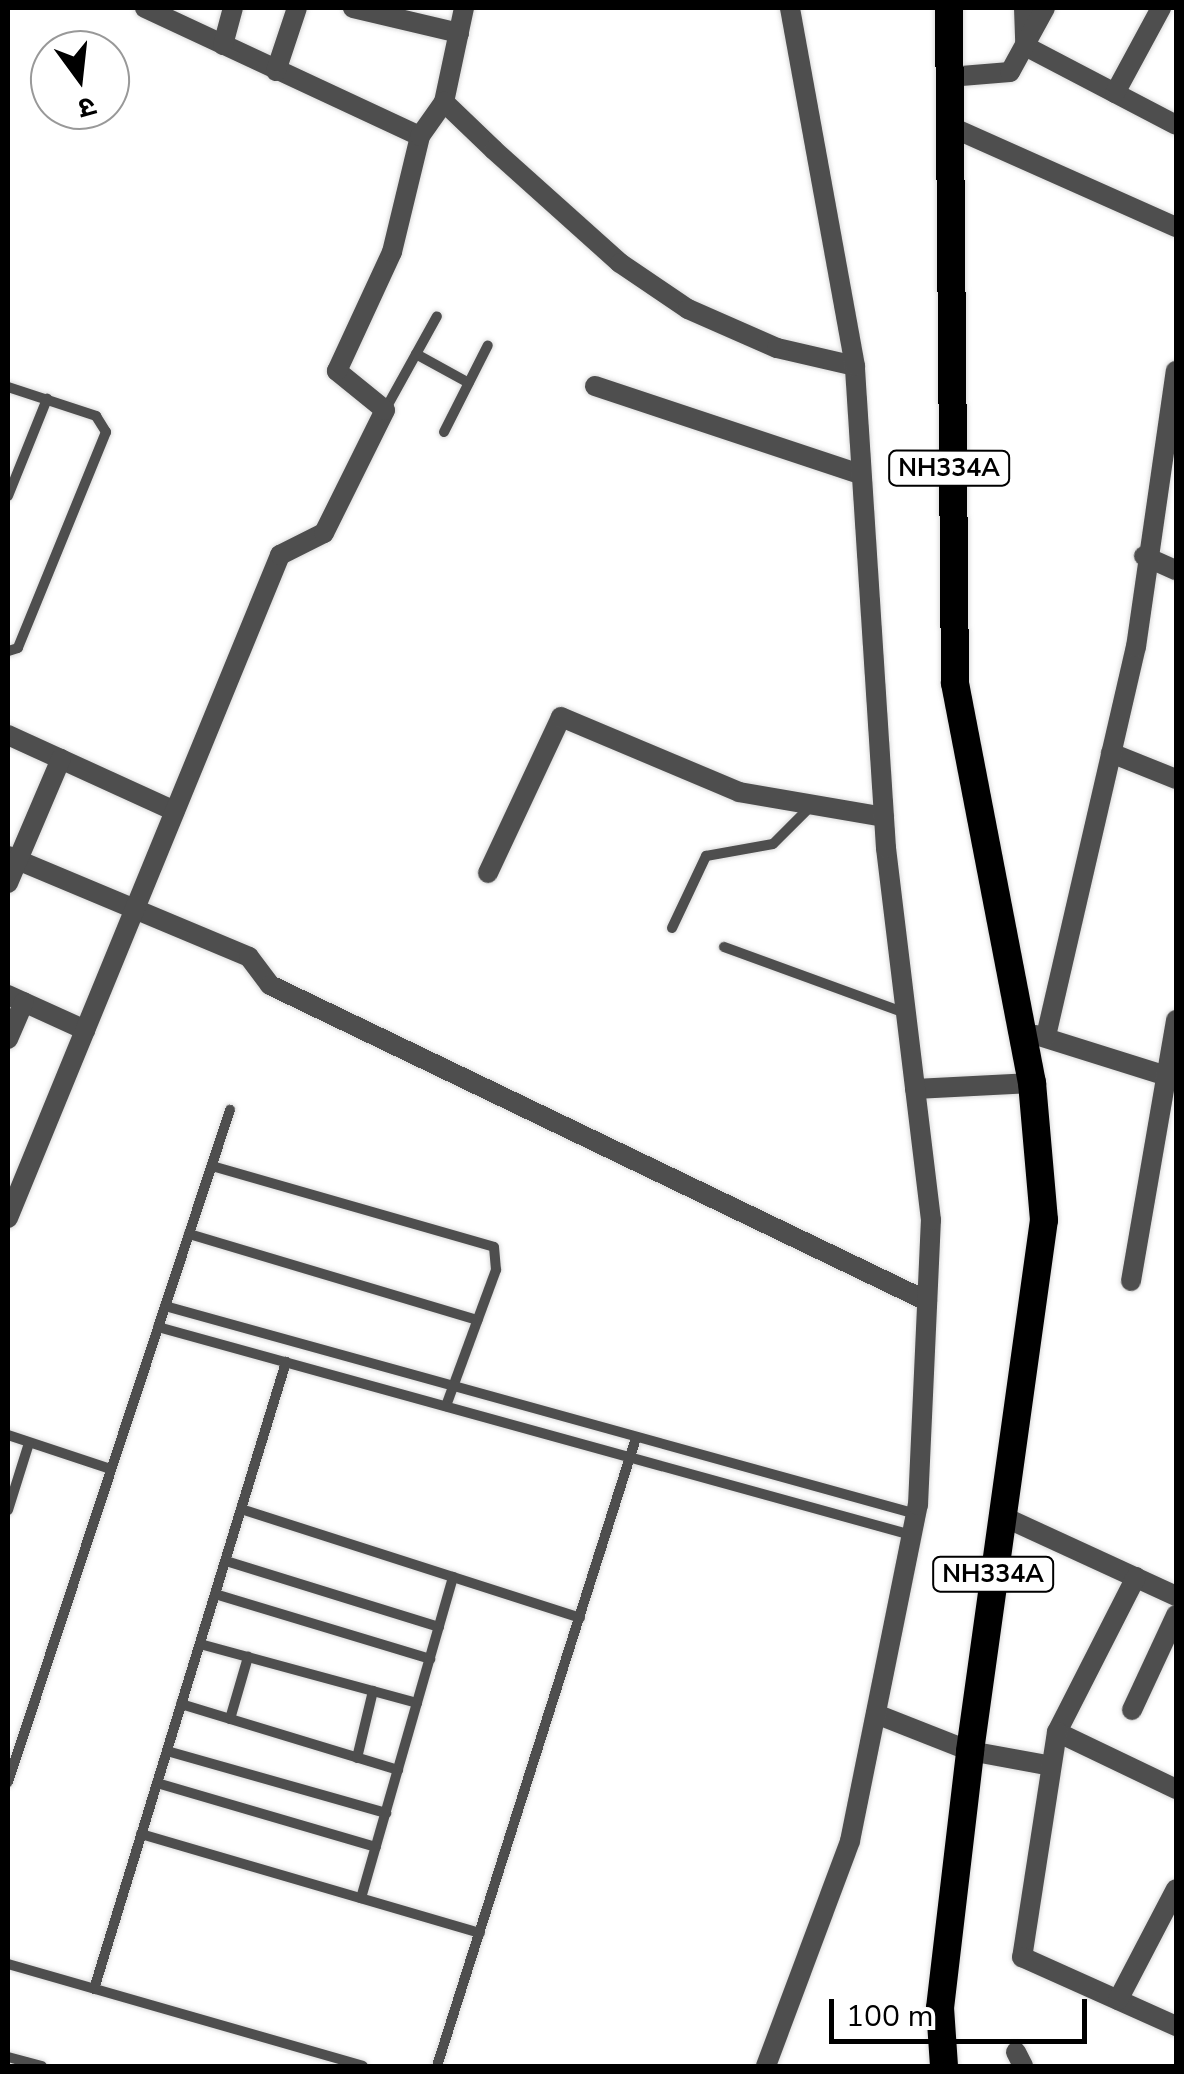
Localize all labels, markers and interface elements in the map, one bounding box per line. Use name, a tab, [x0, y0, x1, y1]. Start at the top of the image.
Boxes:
north arrow	[30, 30, 130, 130]
text: उ	[74, 87, 100, 128]
road number: NH334A	[886, 448, 1012, 488]
road number: NH334A	[930, 1554, 1056, 1594]
scale bar	[834, 1979, 1092, 2041]
text: 100 m	[846, 1996, 933, 2037]

